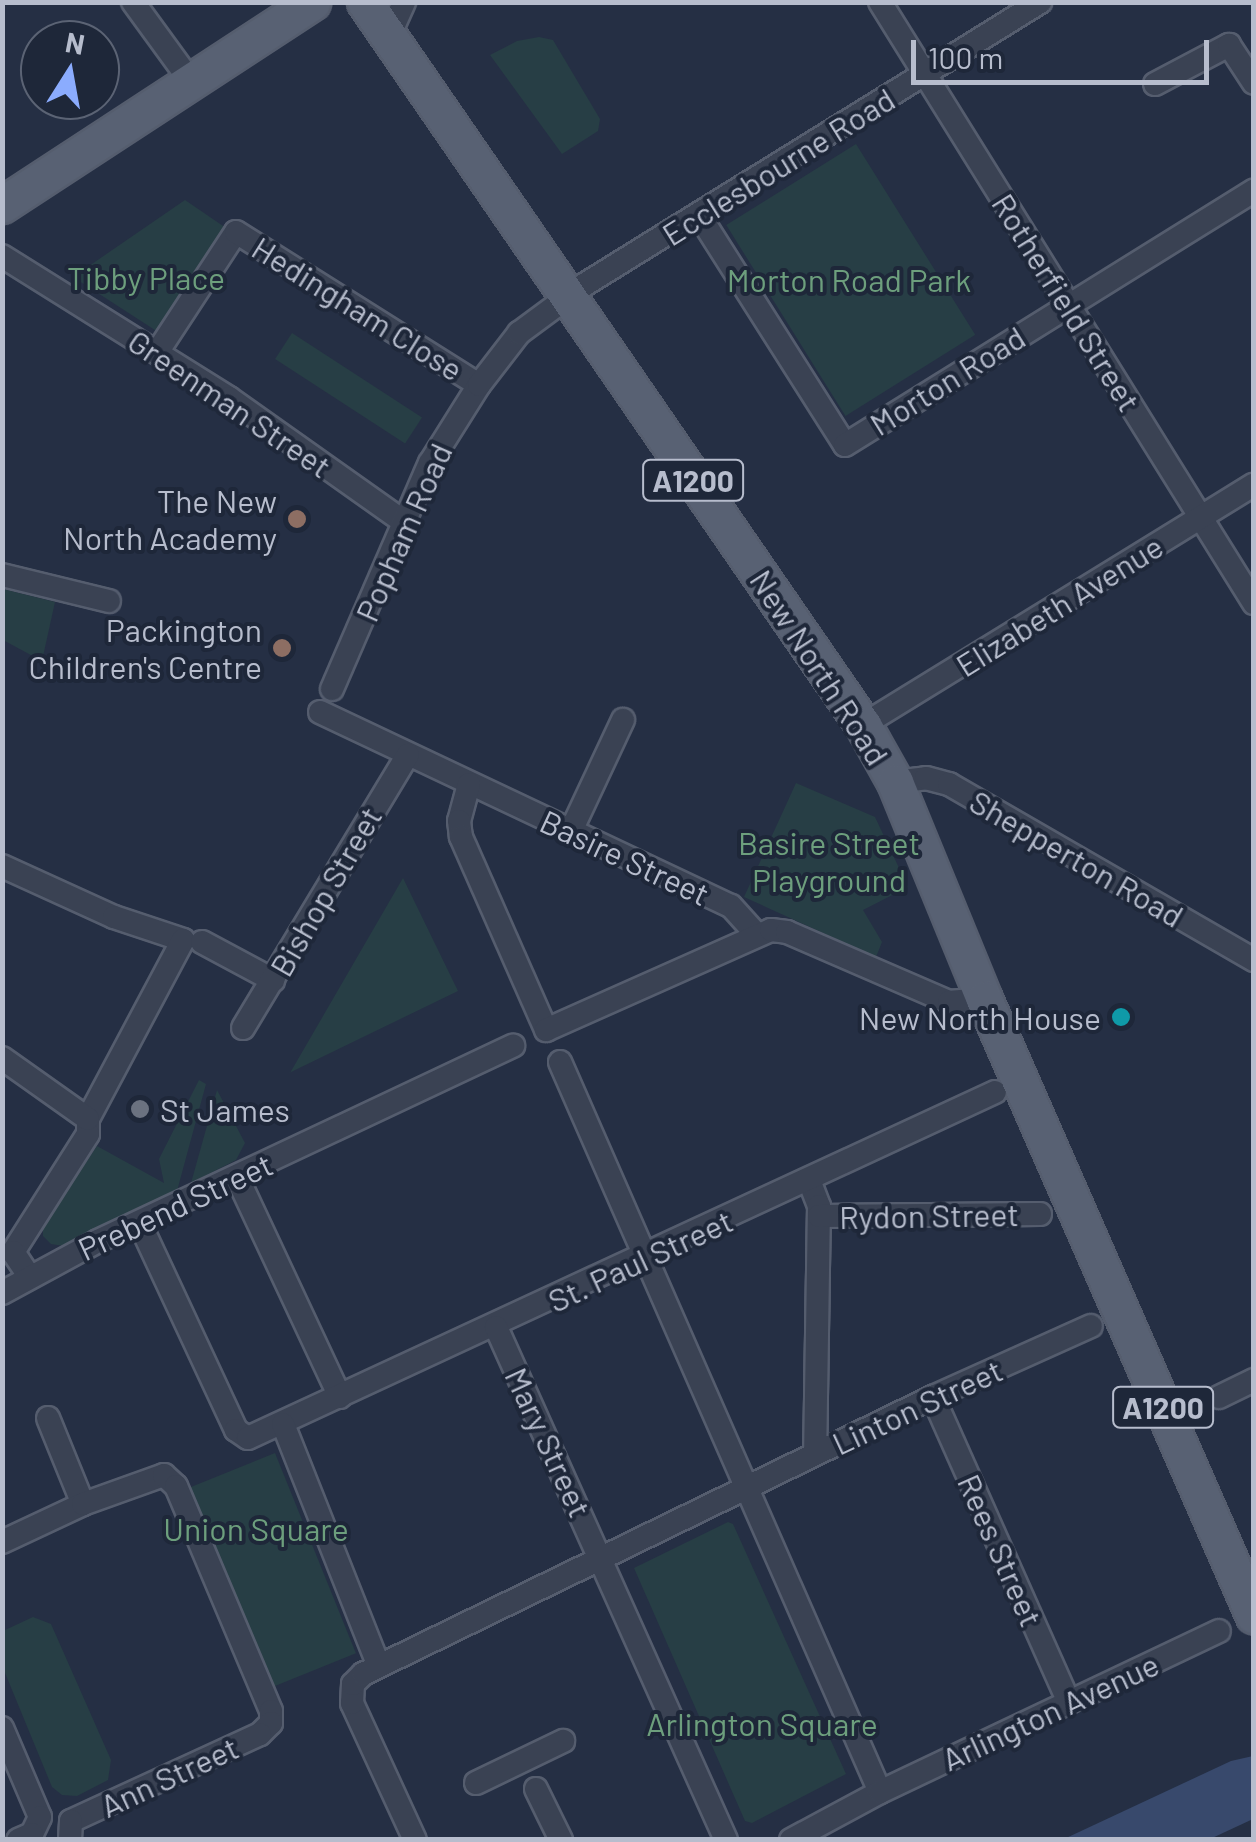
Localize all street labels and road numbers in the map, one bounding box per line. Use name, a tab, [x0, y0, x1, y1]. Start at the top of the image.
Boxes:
street label: Ecclesbourne Road	[655, 79, 901, 253]
street label: Rotherfield Street	[985, 186, 1149, 418]
street label: Hedingham Close	[246, 228, 470, 388]
street label: Morton Road	[862, 317, 1032, 443]
street label: Greenman Street	[121, 321, 339, 485]
street label: Popham Road	[347, 437, 459, 627]
road number: A1200	[640, 455, 746, 505]
street label: Elizabeth Avenue	[949, 526, 1169, 684]
street label: New North Road	[743, 562, 897, 772]
street label: Shepperton Road	[963, 781, 1191, 935]
street label: Bishop Street	[261, 799, 389, 983]
street label: Basire Street	[534, 801, 716, 913]
street label: Prebend Street	[72, 1144, 278, 1268]
street label: Rydon Street	[839, 1194, 1019, 1236]
street label: St. Paul Street	[542, 1201, 738, 1319]
street label: Linton Street	[826, 1350, 1008, 1462]
street label: Mary Street	[498, 1361, 600, 1523]
road number: A1200	[1110, 1382, 1216, 1432]
street label: Rees Street	[950, 1468, 1052, 1632]
street label: Arlington Avenue	[935, 1644, 1165, 1778]
street label: Ann Street	[94, 1727, 244, 1825]

